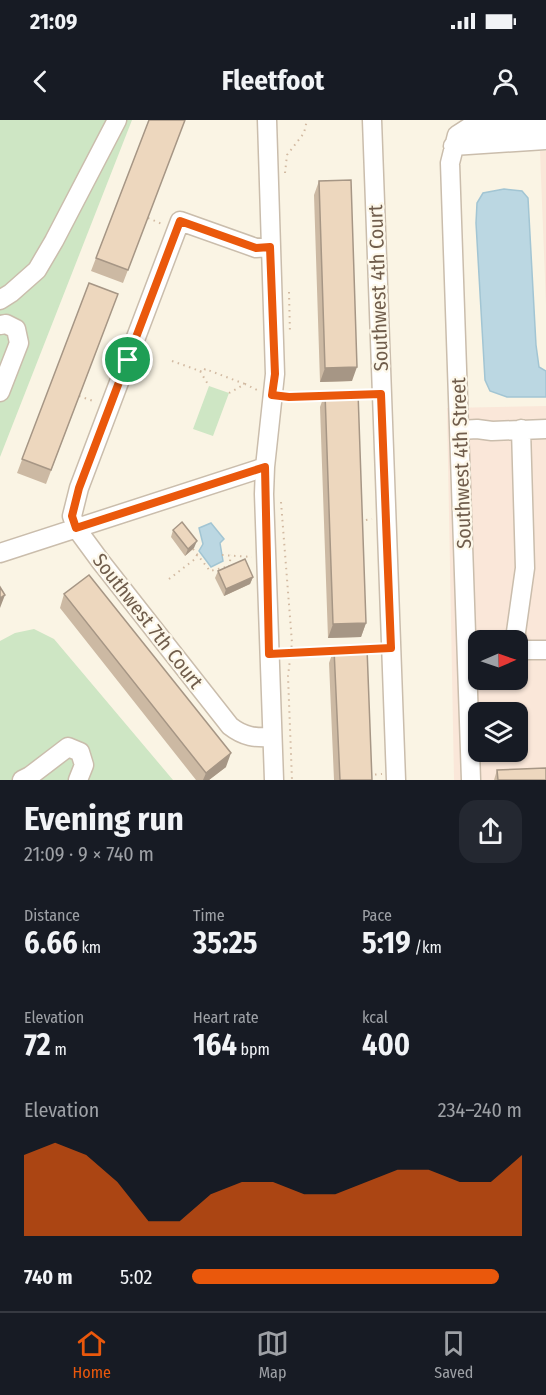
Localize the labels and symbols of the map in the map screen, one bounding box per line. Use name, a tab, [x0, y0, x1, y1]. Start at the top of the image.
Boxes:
street label: Southwest 4th Court	[363, 204, 393, 372]
pin	[102, 334, 153, 385]
street label: Southwest 4th Street	[446, 376, 476, 549]
street label: Southwest 7th Court	[88, 549, 208, 694]
north arrow	[468, 630, 528, 690]

